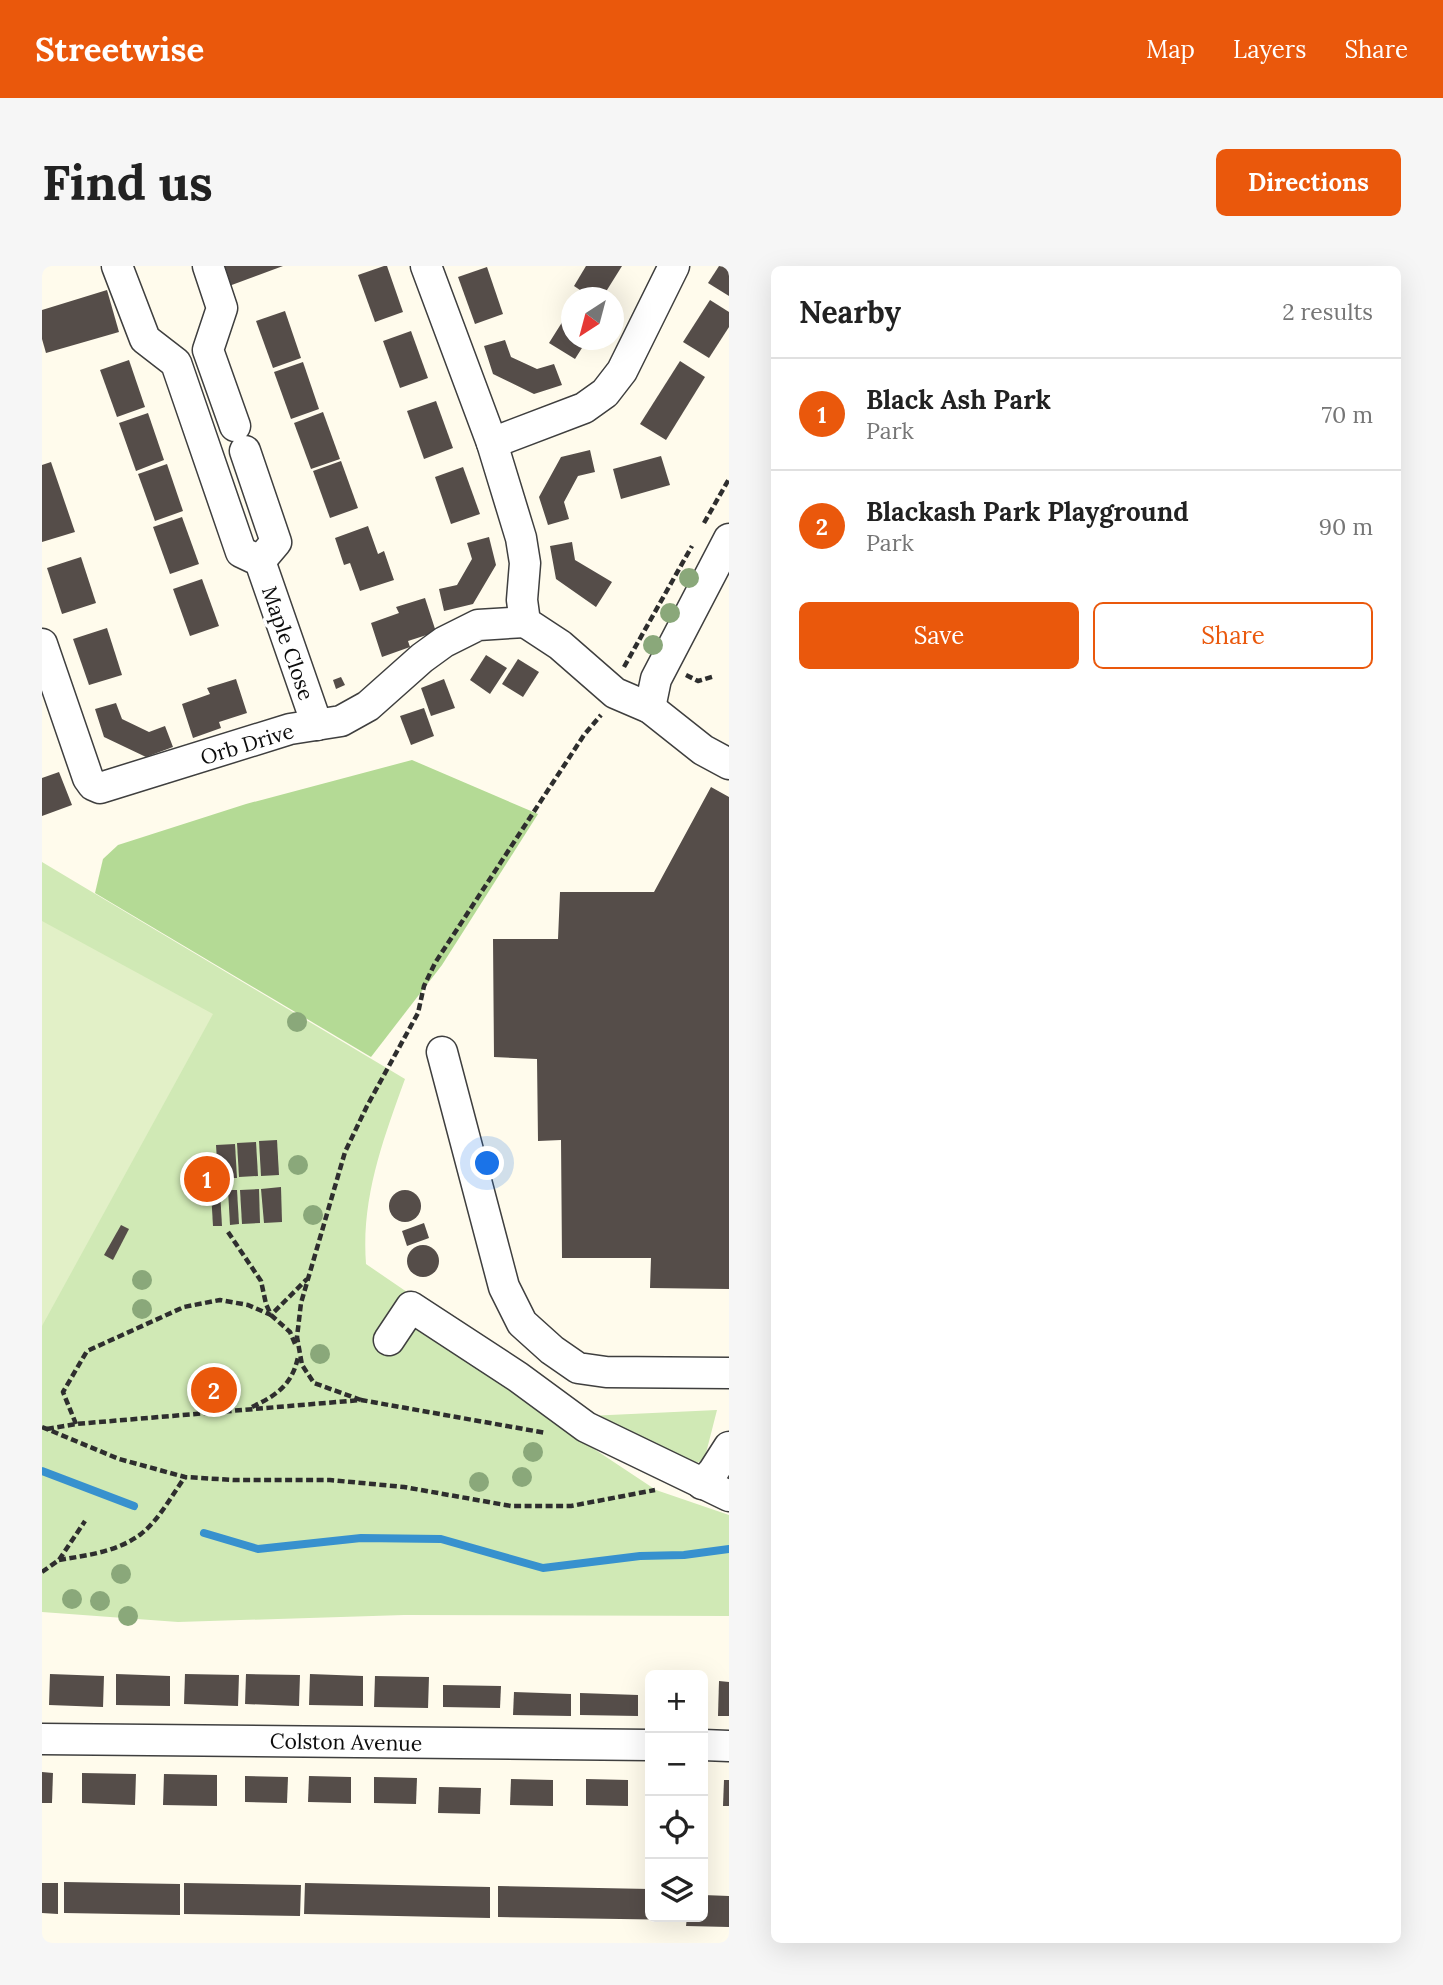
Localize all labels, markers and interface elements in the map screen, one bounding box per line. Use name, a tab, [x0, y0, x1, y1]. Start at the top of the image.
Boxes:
text: Streetwise	[35, 28, 204, 70]
text: Map	[1146, 34, 1195, 65]
text: Layers	[1233, 34, 1306, 65]
text: Share	[1344, 34, 1408, 65]
button: Directions	[1216, 149, 1401, 216]
text: Find us	[42, 151, 213, 213]
north arrow	[561, 287, 624, 350]
text: Nearby	[799, 293, 901, 331]
text: 2 results	[1282, 297, 1373, 326]
text: Black Ash Park	[866, 383, 1051, 416]
text: 1	[817, 400, 827, 429]
text: 70 m	[1322, 400, 1373, 429]
text: Park	[866, 416, 914, 445]
text: Blackash Park Playground	[866, 495, 1189, 528]
text: 2	[816, 512, 828, 541]
text: 90 m	[1319, 512, 1373, 541]
text: Park	[866, 528, 914, 557]
street label: Maple Close	[256, 582, 320, 704]
button: Save	[799, 602, 1079, 669]
button: Share	[1093, 602, 1373, 669]
street label: Orb Drive	[197, 717, 297, 771]
your location	[470, 1146, 504, 1180]
pin: 1	[184, 1153, 230, 1205]
pin: 2	[191, 1364, 237, 1416]
map controls	[645, 1670, 708, 1922]
button: +	[645, 1670, 708, 1733]
street label: Colston Avenue	[270, 1727, 422, 1757]
button: −	[645, 1733, 708, 1796]
button: locate	[645, 1796, 708, 1859]
button: layers	[645, 1859, 708, 1922]

